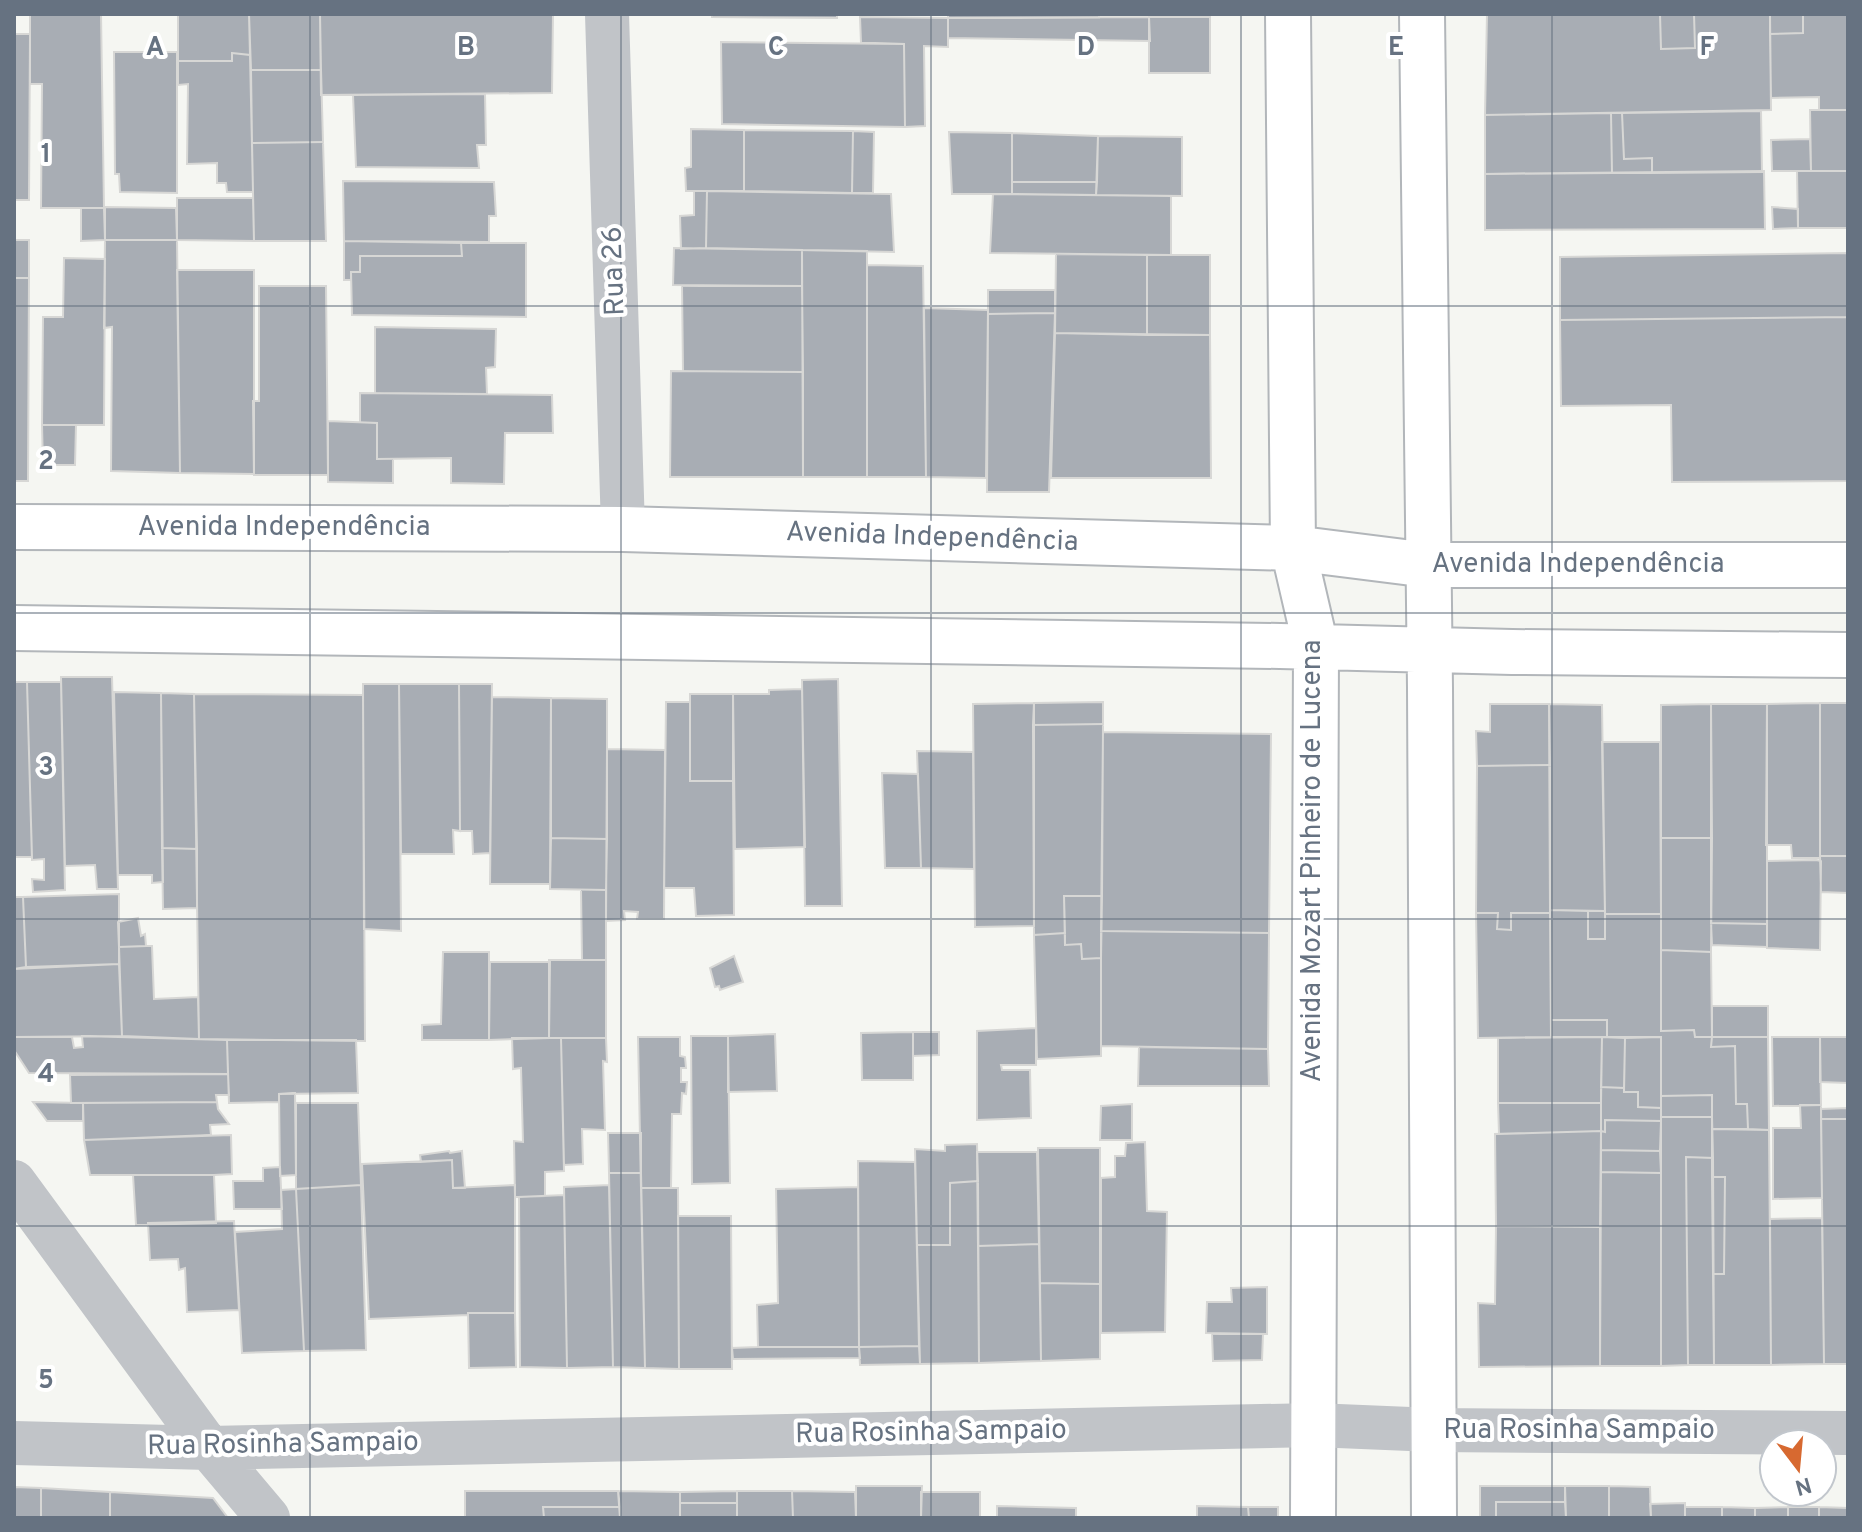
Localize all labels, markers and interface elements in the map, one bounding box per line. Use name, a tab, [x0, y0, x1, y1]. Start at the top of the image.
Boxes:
text: A	[146, 32, 164, 65]
text: B	[457, 32, 475, 65]
text: C	[768, 32, 784, 65]
text: D	[1077, 32, 1095, 65]
text: E	[1388, 32, 1404, 65]
text: F	[1700, 32, 1715, 65]
text: 1	[41, 139, 51, 172]
street label: Rua 26	[595, 226, 635, 316]
text: 2	[38, 446, 54, 479]
street label: Avenida Independência	[138, 510, 430, 546]
street label: Avenida Independência	[785, 515, 1079, 561]
street label: Avenida Independência	[1432, 547, 1724, 583]
street label: Avenida Mozart Pinheiro de Lucena	[1295, 640, 1331, 1082]
text: 3	[38, 752, 54, 785]
text: 4	[38, 1059, 54, 1092]
text: 5	[38, 1365, 54, 1398]
street label: Rua Rosinha Sampaio	[795, 1413, 1067, 1453]
street label: Rua Rosinha Sampaio	[1443, 1413, 1715, 1449]
street label: Rua Rosinha Sampaio	[147, 1425, 419, 1465]
north arrow	[1758, 1428, 1838, 1508]
text: N	[1792, 1470, 1814, 1500]

